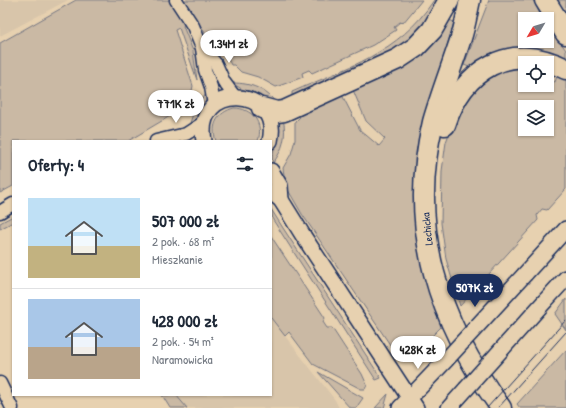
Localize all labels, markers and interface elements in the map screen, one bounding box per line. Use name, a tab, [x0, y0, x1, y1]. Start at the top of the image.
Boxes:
north arrow	[518, 12, 554, 48]
map controls	[518, 12, 554, 136]
pin: 1.34M zł	[188, 30, 270, 64]
text: 1.34M zł	[209, 34, 249, 52]
button: locate	[518, 56, 554, 92]
pin: 771K zł	[139, 90, 213, 124]
text: 771K zł	[157, 94, 195, 112]
button: layers	[518, 100, 554, 136]
text: Oferty: 4	[28, 153, 84, 176]
icon: filters	[234, 153, 256, 175]
text: 507 000 zł	[152, 209, 220, 232]
street label: Lechicka	[418, 211, 436, 246]
icon: home	[60, 214, 108, 262]
text: 2 pok. · 68 m²	[152, 232, 214, 250]
text: Mieszkanie	[152, 250, 203, 268]
pin: 507K zł	[438, 274, 512, 308]
text: 507K zł	[456, 278, 494, 296]
text: 428 000 zł	[152, 309, 218, 332]
icon: home	[60, 315, 108, 363]
text: 2 pok. · 54 m²	[152, 332, 214, 350]
pin: 428K zł	[381, 336, 455, 370]
text: 428K zł	[400, 340, 436, 358]
text: Naramowicka	[152, 350, 213, 368]

